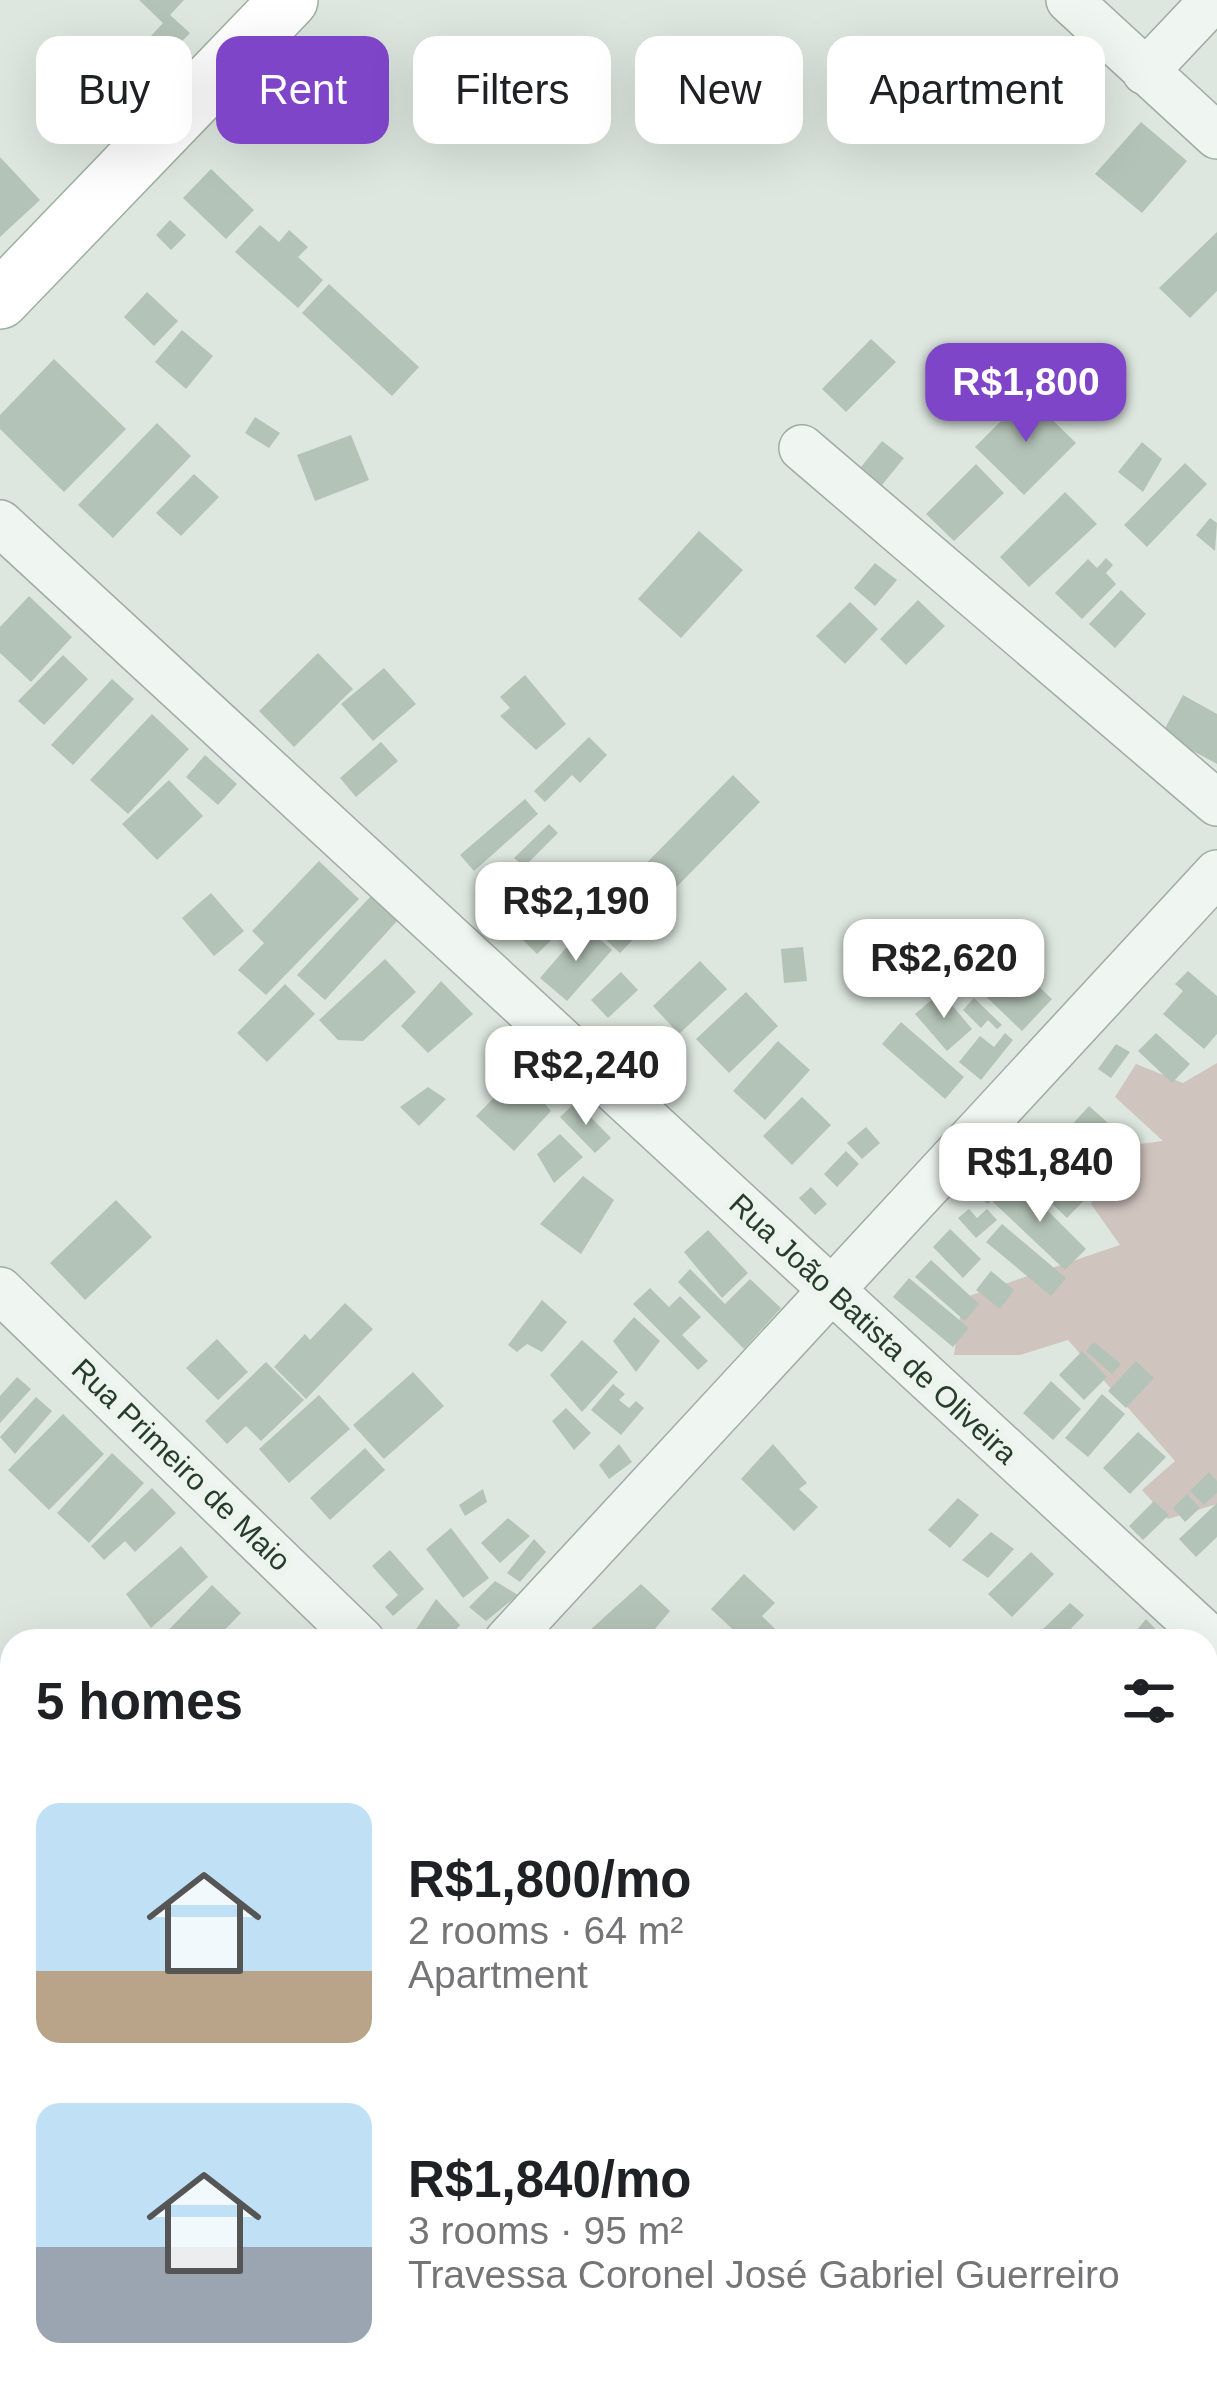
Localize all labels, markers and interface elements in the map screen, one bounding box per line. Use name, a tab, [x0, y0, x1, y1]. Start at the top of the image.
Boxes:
chip: Buy	[36, 36, 192, 144]
chip: Rent	[216, 36, 389, 144]
chip: Filters	[413, 36, 611, 144]
chip: New	[635, 36, 803, 144]
chip: Apartment	[827, 36, 1105, 144]
pin: R$1,800	[915, 343, 1137, 445]
text: R$1,800	[952, 360, 1100, 403]
pin: R$2,190	[465, 862, 687, 964]
text: R$2,190	[502, 879, 650, 922]
pin: R$2,620	[833, 919, 1055, 1021]
text: R$2,620	[870, 936, 1018, 979]
pin: R$2,240	[475, 1026, 697, 1128]
text: R$2,240	[512, 1043, 660, 1086]
pin: R$1,840	[929, 1123, 1151, 1225]
text: R$1,840	[966, 1140, 1114, 1183]
street label: Rua João Batista de Oliveira	[723, 1187, 1024, 1471]
street label: Rua Primeiro de Maio	[66, 1352, 297, 1577]
icon: filters	[1116, 1668, 1182, 1734]
text: 5 homes	[36, 1673, 243, 1730]
icon: home	[132, 1851, 276, 1995]
text: R$1,800/mo	[408, 1851, 692, 1908]
text: 2 rooms · 64 m²	[408, 1909, 683, 1952]
text: Apartment	[408, 1953, 588, 1996]
icon: home	[132, 2151, 276, 2295]
text: R$1,840/mo	[408, 2151, 692, 2208]
text: 3 rooms · 95 m²	[408, 2209, 683, 2252]
text: Travessa Coronel José Gabriel Guerreiro	[408, 2253, 1120, 2296]

